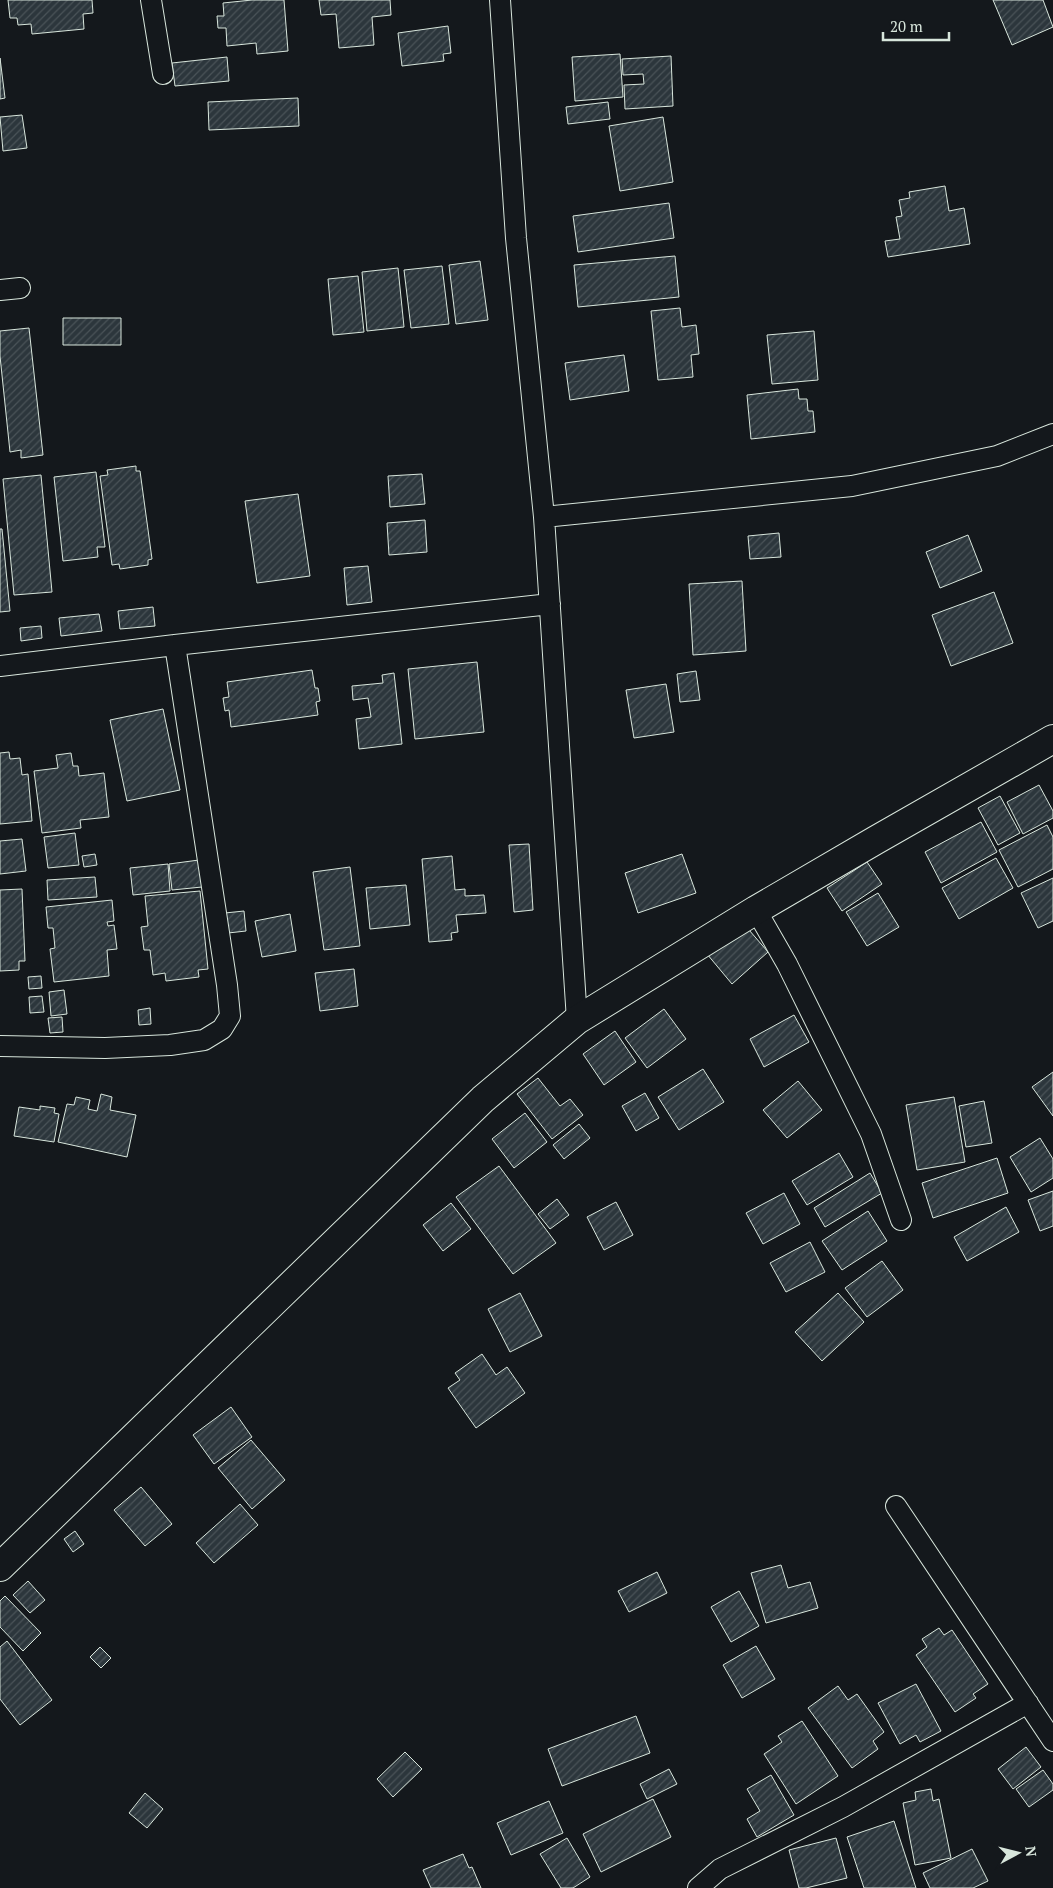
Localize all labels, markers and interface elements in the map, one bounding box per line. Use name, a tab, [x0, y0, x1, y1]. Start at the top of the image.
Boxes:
scale bar	[883, 10, 949, 42]
text: 20 m	[890, 16, 923, 36]
north arrow	[993, 1828, 1043, 1878]
text: N	[1021, 1845, 1042, 1858]

